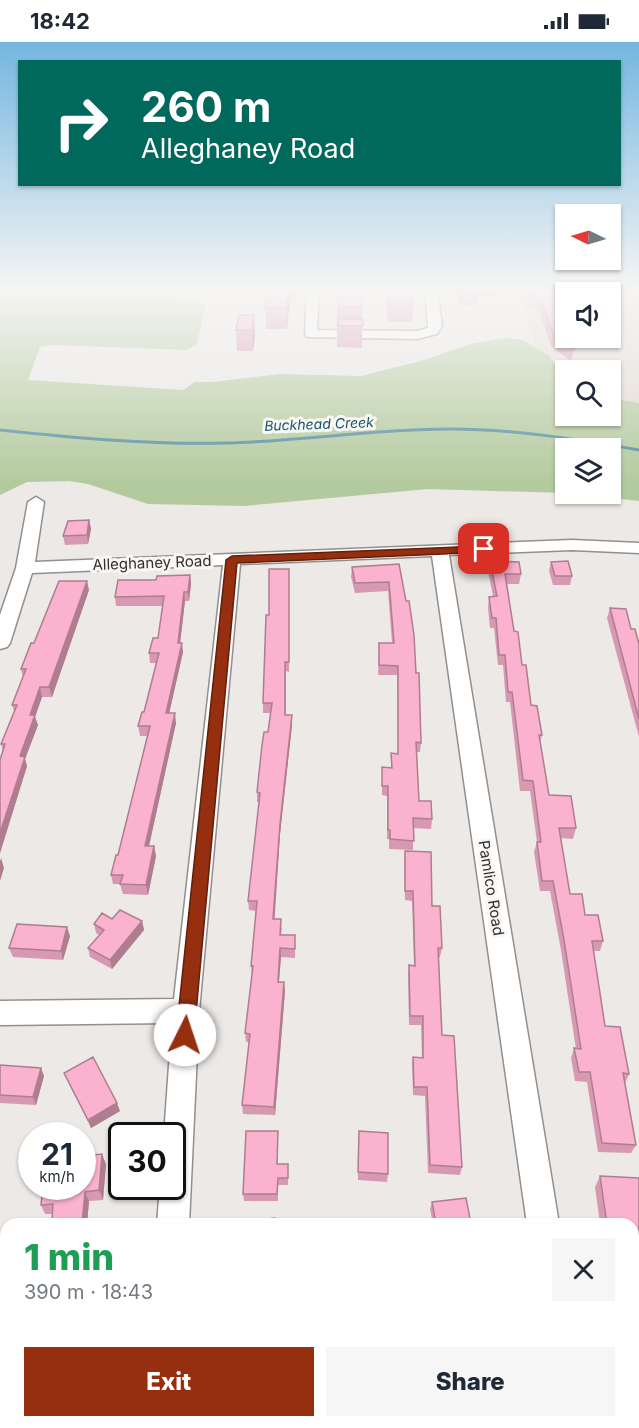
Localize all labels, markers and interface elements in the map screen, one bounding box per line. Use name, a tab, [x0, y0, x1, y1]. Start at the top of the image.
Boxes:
text: 18:42	[30, 8, 90, 34]
text: 260 m	[141, 81, 271, 132]
icon: right	[42, 84, 120, 162]
text: Alleghaney Road	[141, 132, 355, 165]
north arrow	[555, 204, 621, 270]
map controls	[555, 204, 621, 504]
button: sound	[555, 282, 621, 348]
button: search	[555, 360, 621, 426]
water label: Buckhead Creek	[264, 413, 374, 434]
button: layers	[555, 438, 621, 504]
pin	[458, 523, 509, 574]
icon: arrive	[467, 532, 500, 565]
street label: Alleghaney Road	[92, 551, 212, 574]
street label: Pamlico Road	[475, 839, 508, 937]
position arrow	[153, 1003, 217, 1067]
speed limit sign: 30	[108, 1122, 186, 1200]
text: 21	[41, 1136, 73, 1172]
text: km/h	[39, 1167, 75, 1186]
text: 1 min	[24, 1235, 114, 1279]
button: close	[552, 1238, 615, 1301]
text: 390 m · 18:43	[24, 1280, 153, 1304]
button: Exit	[24, 1347, 314, 1416]
button: Share	[326, 1347, 615, 1416]

